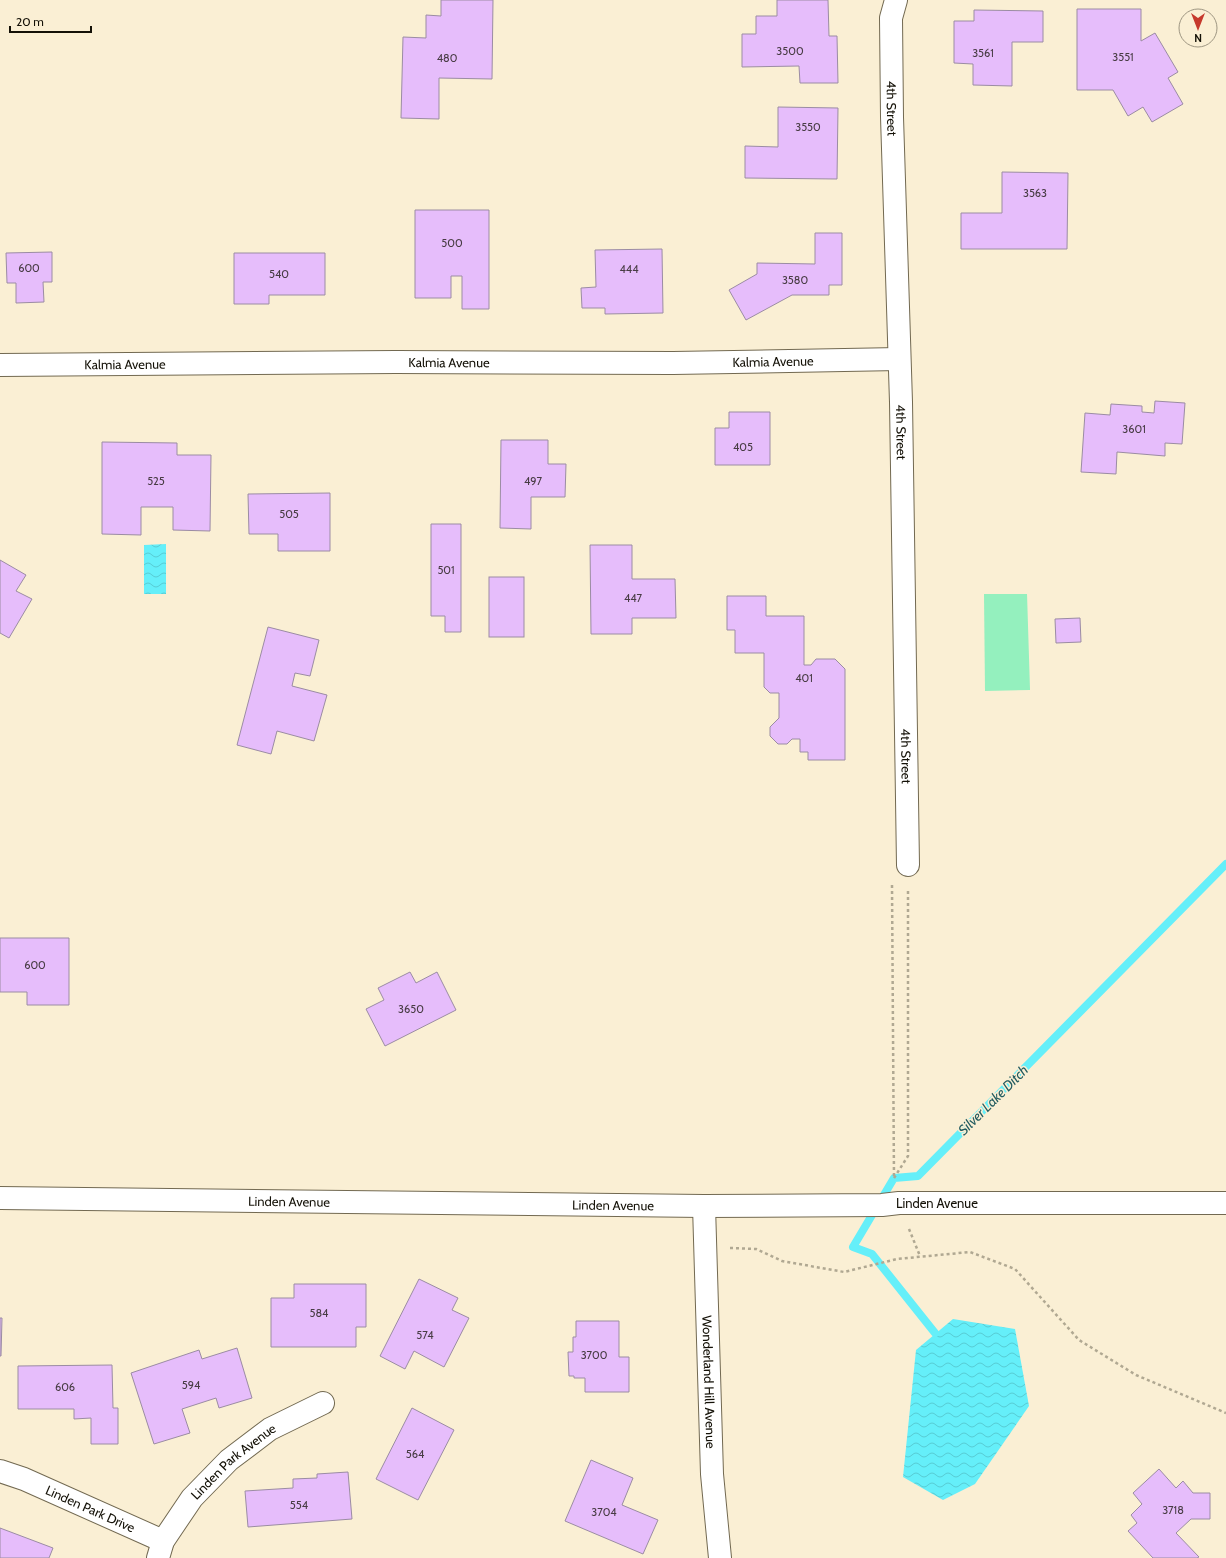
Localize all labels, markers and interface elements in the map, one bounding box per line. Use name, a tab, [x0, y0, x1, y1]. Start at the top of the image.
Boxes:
scale bar	[10, 8, 91, 34]
north arrow	[1178, 8, 1218, 48]
text: 20 m	[16, 14, 44, 29]
text: N	[1194, 31, 1202, 45]
house number: 3500	[776, 44, 804, 58]
house number: 3561	[972, 46, 994, 60]
house number: 3551	[1112, 50, 1134, 64]
house number: 480	[437, 51, 458, 65]
street label: 4th Street	[884, 81, 901, 137]
house number: 3550	[795, 120, 821, 134]
house number: 3563	[1023, 186, 1047, 200]
house number: 500	[441, 236, 463, 250]
house number: 600	[18, 261, 40, 275]
house number: 444	[619, 262, 639, 276]
house number: 540	[269, 267, 289, 281]
house number: 3580	[782, 273, 808, 287]
street label: Kalmia Avenue	[732, 353, 814, 370]
street label: Kalmia Avenue	[408, 354, 490, 370]
street label: Kalmia Avenue	[84, 356, 166, 372]
street label: 4th Street	[893, 404, 910, 461]
house number: 3601	[1122, 422, 1146, 436]
house number: 405	[733, 440, 753, 454]
house number: 525	[147, 474, 165, 488]
house number: 497	[524, 474, 543, 488]
house number: 505	[279, 507, 299, 521]
house number: 501	[437, 563, 455, 577]
house number: 447	[624, 591, 643, 605]
house number: 401	[795, 671, 813, 685]
street label: 4th Street	[898, 728, 915, 785]
house number: 600	[24, 958, 46, 972]
house number: 3650	[398, 1002, 424, 1016]
water label: Silver Lake Ditch	[954, 1061, 1032, 1139]
street label: Linden Avenue	[248, 1193, 330, 1210]
street label: Linden Avenue	[896, 1195, 978, 1211]
street label: Linden Avenue	[572, 1197, 654, 1213]
house number: 584	[310, 1306, 329, 1320]
street label: Wonderland Hill Avenue	[699, 1315, 719, 1449]
house number: 574	[416, 1328, 434, 1342]
house number: 3700	[581, 1348, 608, 1362]
house number: 594	[182, 1378, 201, 1392]
house number: 606	[55, 1380, 75, 1394]
street label: Linden Park Avenue	[187, 1419, 278, 1503]
house number: 564	[406, 1447, 425, 1461]
street label: Linden Park Drive	[43, 1482, 138, 1536]
house number: 554	[290, 1498, 309, 1512]
house number: 3718	[1162, 1503, 1184, 1517]
house number: 3704	[591, 1505, 617, 1519]

